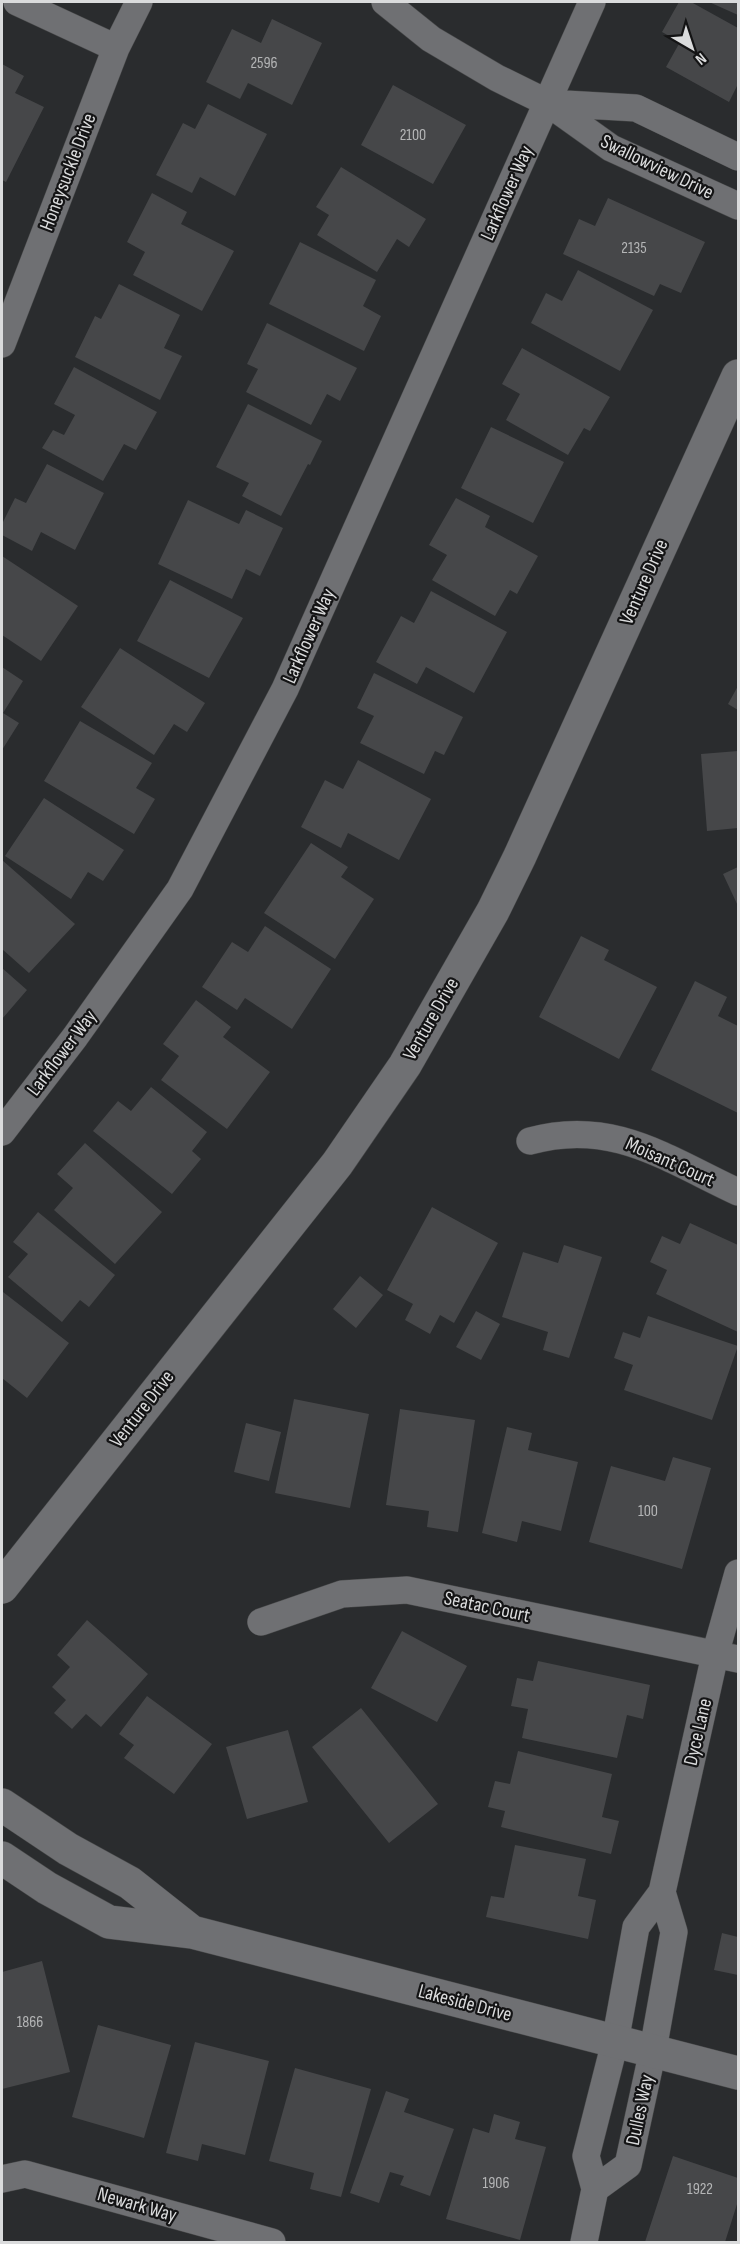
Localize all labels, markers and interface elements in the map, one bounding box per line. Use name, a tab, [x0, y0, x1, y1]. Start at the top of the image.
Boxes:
north arrow	[662, 18, 722, 78]
text: N	[691, 48, 710, 69]
house number: 2596	[250, 54, 278, 73]
street label: Honeysuckle Drive	[35, 110, 101, 234]
house number: 2100	[400, 126, 426, 145]
street label: Swallowview Drive	[597, 129, 717, 205]
street label: Larkflower Way	[475, 142, 539, 244]
house number: 2135	[621, 239, 647, 258]
street label: Venture Drive	[615, 535, 673, 629]
street label: Larkflower Way	[277, 585, 341, 687]
street label: Venture Drive	[398, 974, 464, 1064]
street label: Larkflower Way	[22, 1005, 102, 1101]
street label: Moisant Court	[622, 1132, 718, 1192]
street label: Venture Drive	[104, 1366, 180, 1452]
house number: 100	[638, 1502, 658, 1521]
street label: Seatac Court	[442, 1586, 532, 1628]
street label: Dyce Lane	[679, 1696, 717, 1768]
street label: Lakeside Drive	[416, 1979, 514, 2027]
house number: 1866	[17, 2013, 43, 2032]
street label: Dulles Way	[621, 2072, 659, 2148]
house number: 1906	[483, 2174, 509, 2193]
house number: 1922	[687, 2180, 713, 2199]
street label: Newark Way	[95, 2182, 180, 2228]

